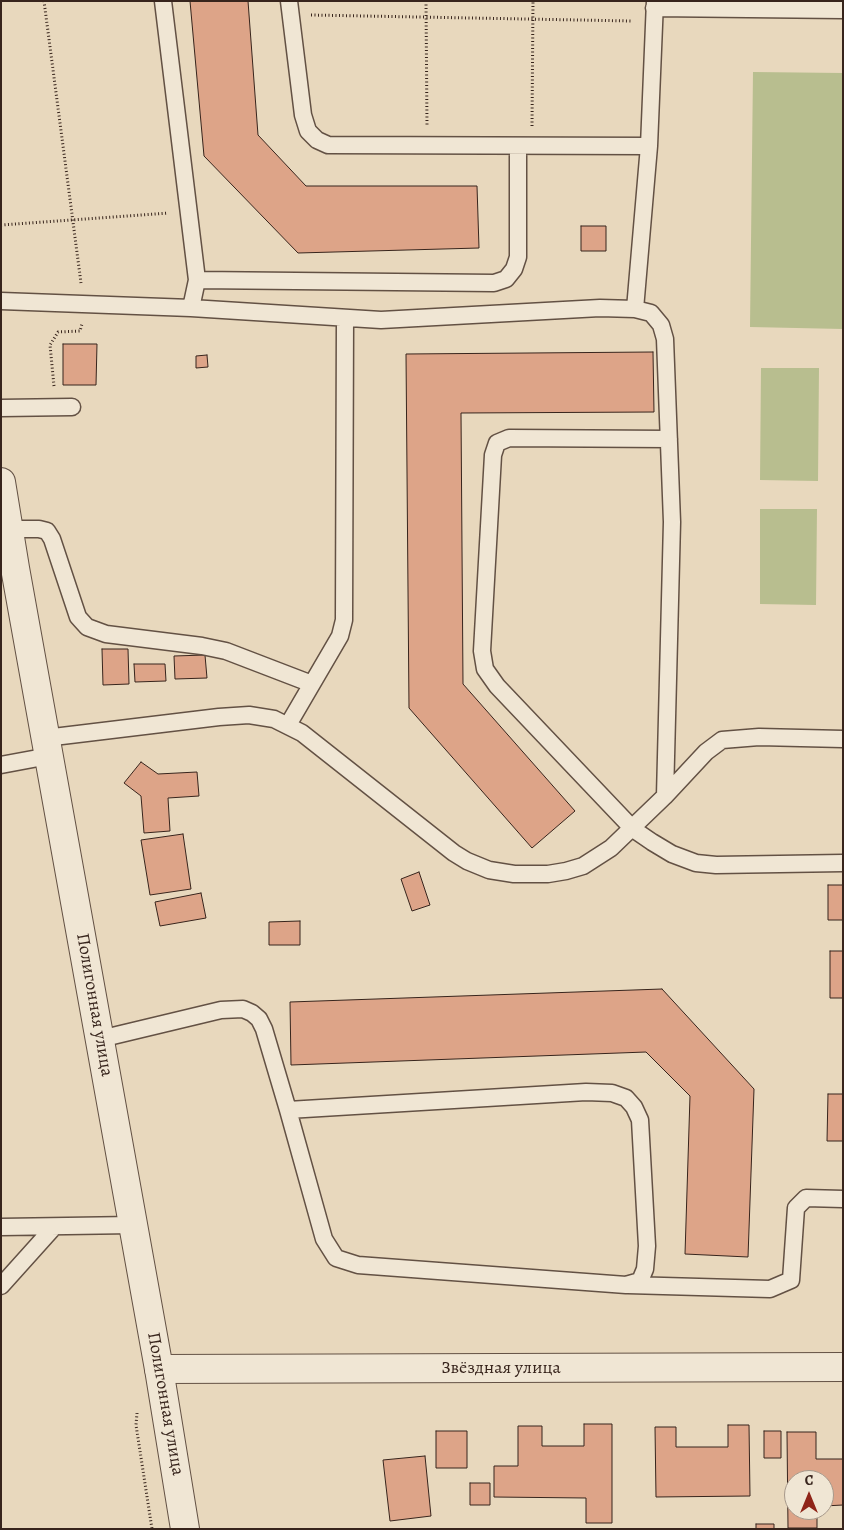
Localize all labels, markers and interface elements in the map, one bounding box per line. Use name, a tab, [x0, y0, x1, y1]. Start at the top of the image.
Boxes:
street label: Полигонная улица	[71, 932, 117, 1078]
street label: Полигонная улица	[142, 1331, 188, 1477]
street label: Звёздная улица	[441, 1358, 561, 1380]
north arrow	[784, 1470, 834, 1520]
text: С	[805, 1471, 813, 1490]

